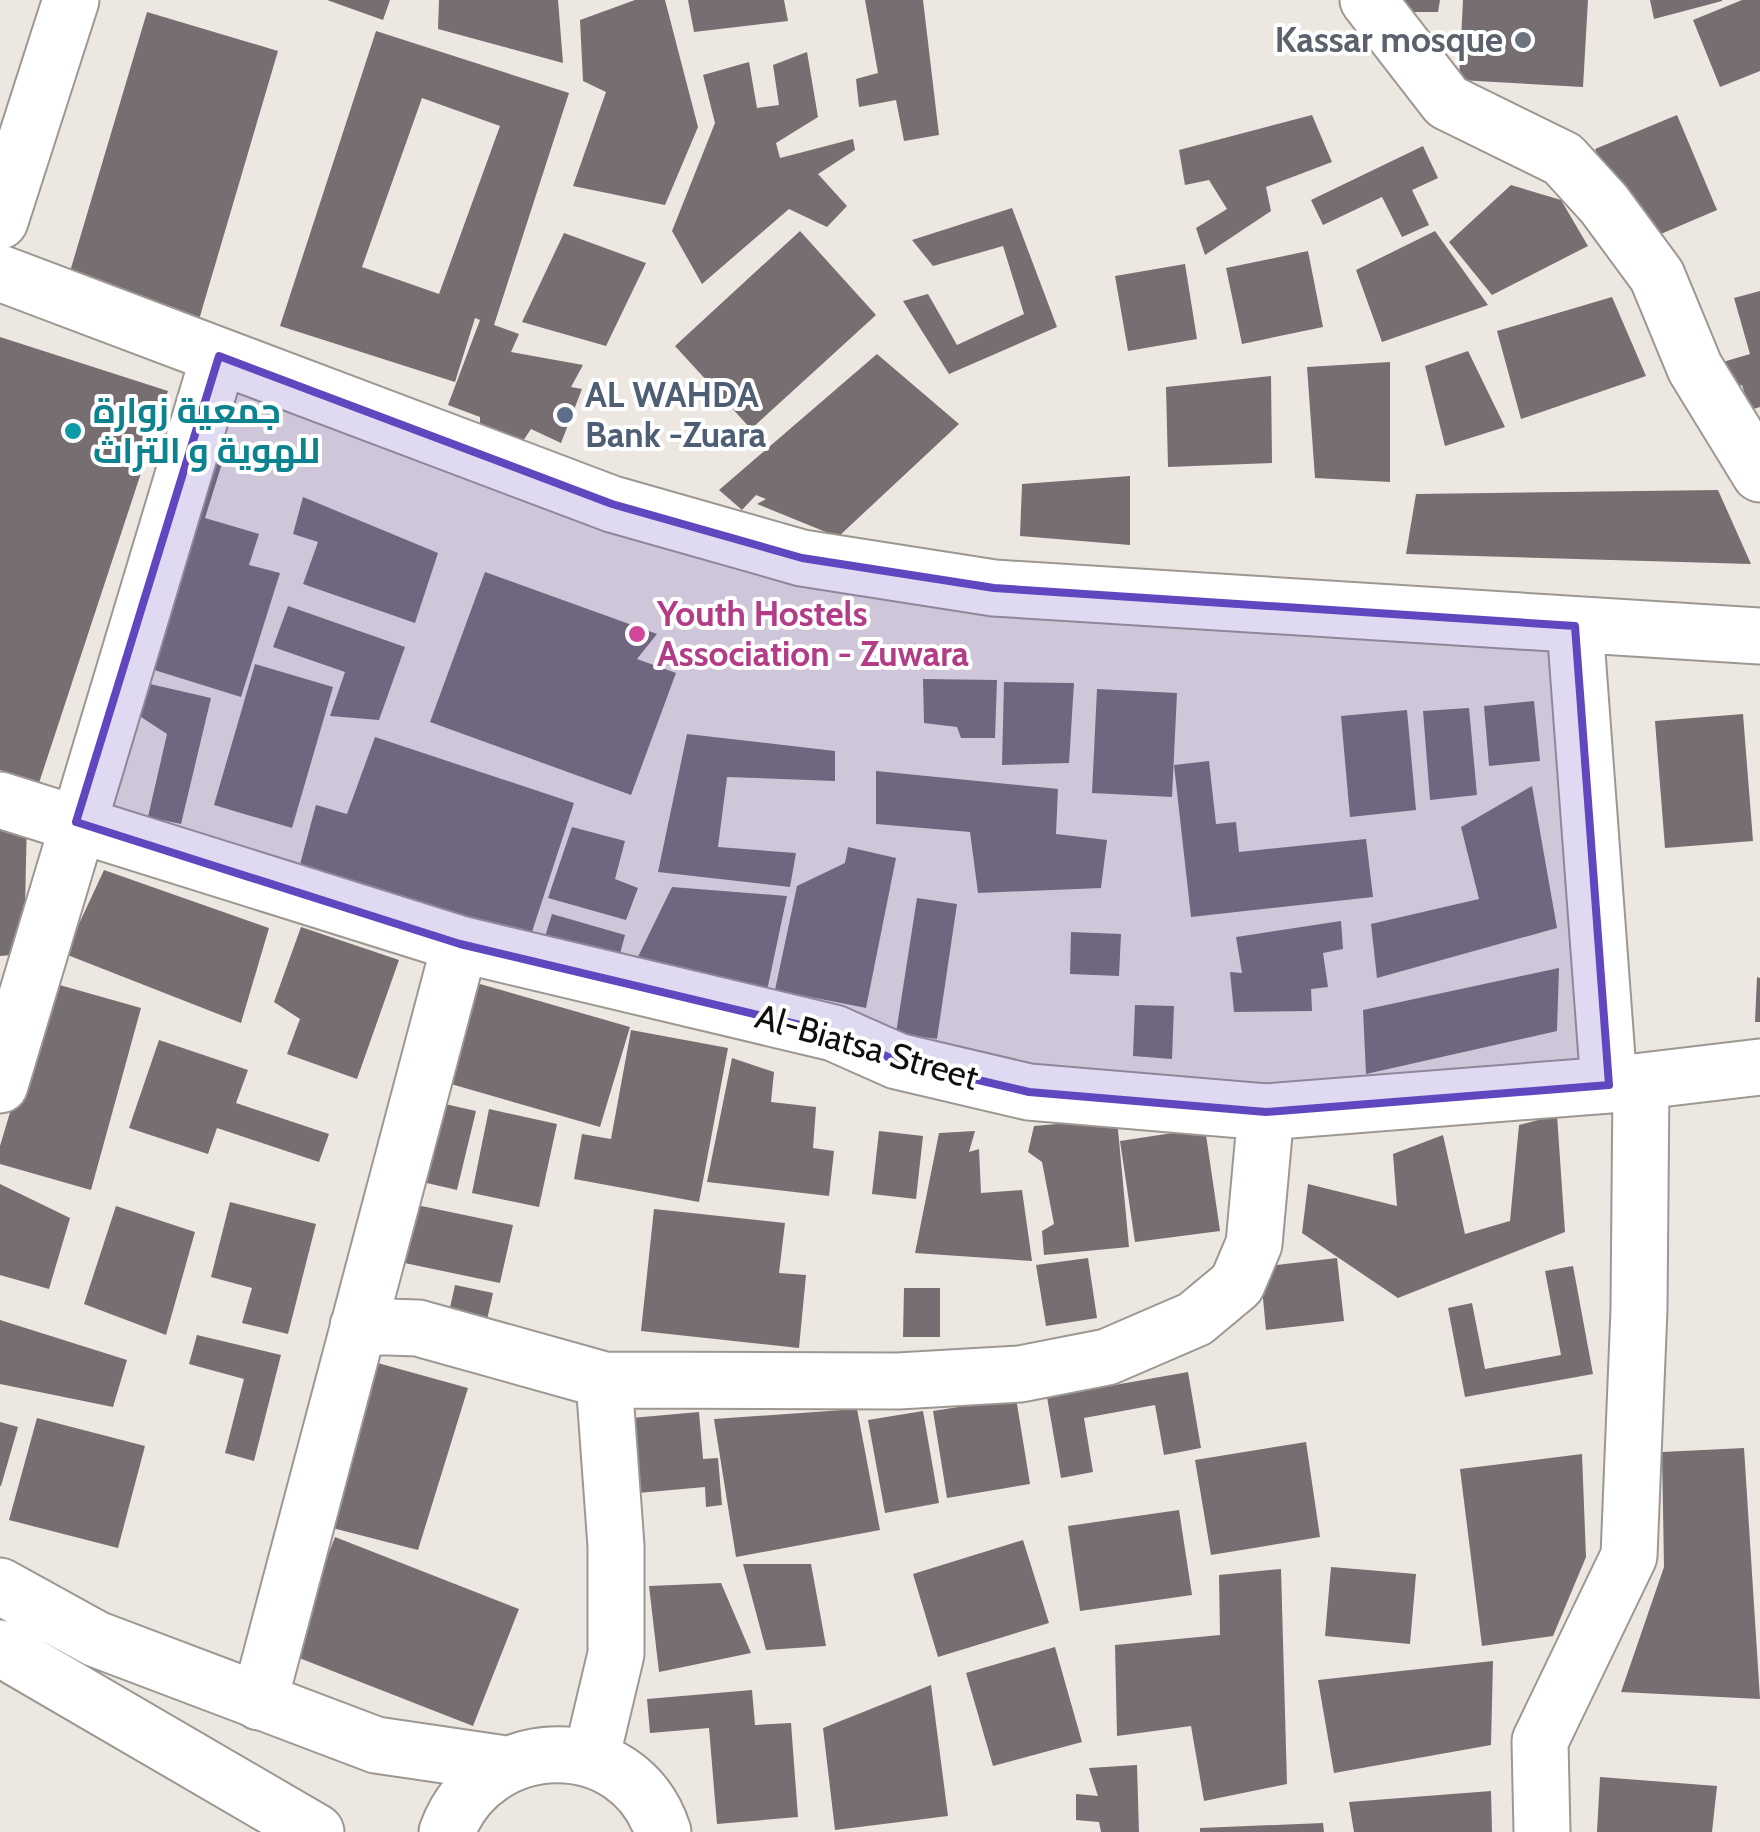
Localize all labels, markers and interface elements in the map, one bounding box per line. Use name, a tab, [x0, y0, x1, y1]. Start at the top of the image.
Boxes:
place label: Kassar mosque	[1275, 18, 1503, 61]
marker: Kassar mosque	[1512, 29, 1534, 51]
place label: AL WAHDA Bank -Zuara	[585, 373, 767, 456]
place label: جمعية زوارة للهوية و التراث	[93, 389, 320, 473]
marker: AL WAHDA Bank -Zuara	[554, 404, 576, 426]
marker: جمعية زوارة للهوية و التراث	[62, 420, 84, 442]
place label: Youth Hostels Association - Zuwara	[656, 592, 970, 675]
marker: Youth Hostels Association - Zuwara	[626, 623, 648, 645]
street label: Al-Biatsa Street	[751, 994, 984, 1099]

